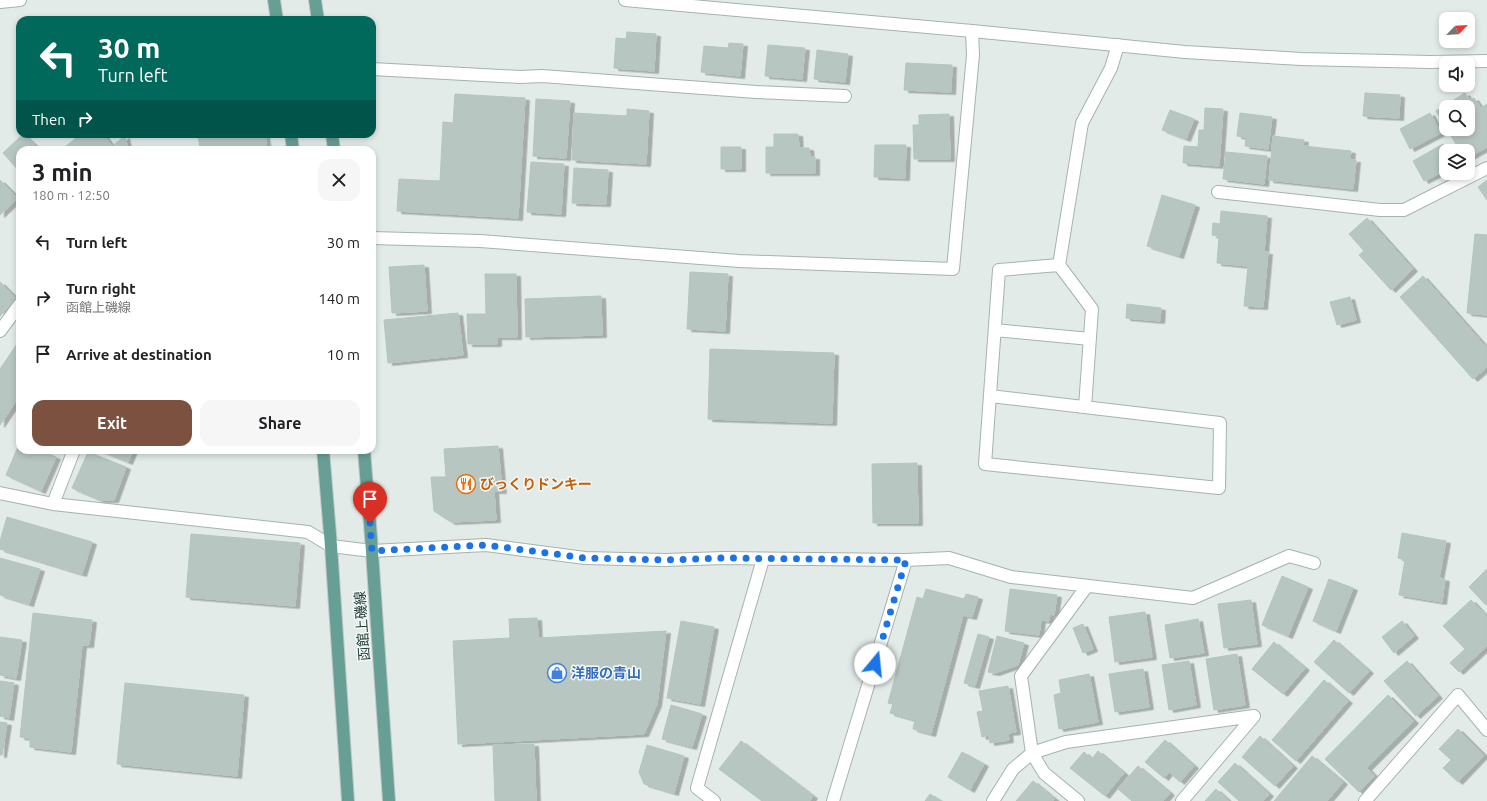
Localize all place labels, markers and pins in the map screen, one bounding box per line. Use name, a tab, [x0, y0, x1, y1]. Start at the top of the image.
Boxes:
restaurant icon: びっくりドンキー	[455, 473, 477, 495]
place label: びっくりドンキー	[480, 476, 592, 492]
pin	[353, 482, 387, 523]
shop icon: 洋服の青山	[546, 662, 568, 684]
place label: 洋服の青山	[571, 665, 641, 681]

